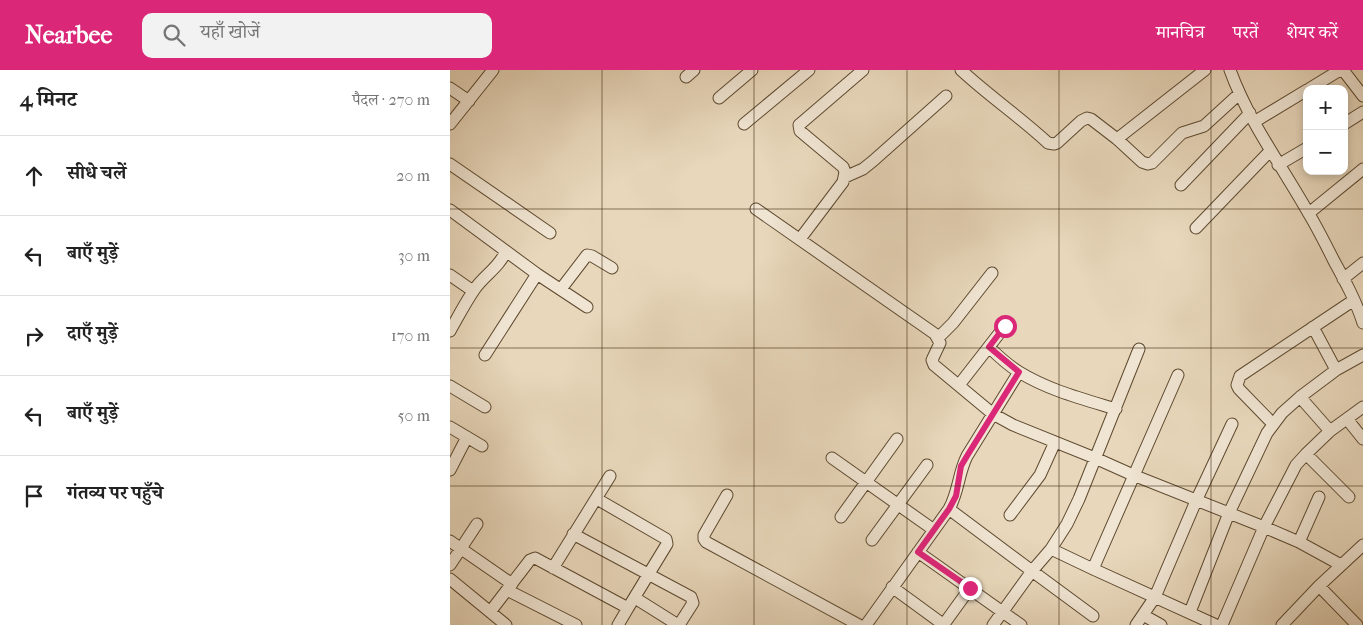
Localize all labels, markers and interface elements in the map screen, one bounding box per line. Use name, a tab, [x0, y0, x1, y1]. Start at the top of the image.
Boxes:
search box	[142, 13, 492, 58]
text: Nearbee	[25, 21, 112, 49]
icon: search	[160, 21, 188, 49]
text: यहाँ खोजें	[200, 21, 260, 43]
text: मानचित्र	[1156, 22, 1205, 43]
text: परतें	[1233, 22, 1258, 43]
text: शेयर करें	[1286, 22, 1338, 43]
map controls	[1303, 85, 1348, 175]
button: +	[1303, 85, 1348, 130]
text: 4 मिनट	[20, 87, 77, 111]
text: पैदल · 270 m	[352, 90, 430, 109]
button: −	[1303, 130, 1348, 175]
icon: ahead	[20, 162, 48, 190]
text: सीधे चलें	[67, 162, 126, 184]
text: 20 m	[396, 166, 430, 185]
icon: left	[20, 242, 48, 270]
text: बाएँ मुड़ें	[67, 242, 118, 264]
text: 30 m	[398, 246, 430, 265]
route start	[994, 315, 1017, 338]
icon: right	[20, 322, 48, 350]
text: दाएँ मुड़ें	[67, 322, 118, 344]
text: 170 m	[391, 326, 430, 345]
icon: left	[20, 402, 48, 430]
text: बाएँ मुड़ें	[67, 402, 118, 424]
text: 50 m	[398, 406, 430, 425]
icon: arrive	[20, 482, 48, 510]
text: गंतव्य पर पहुँचे	[67, 482, 163, 504]
route end	[959, 577, 982, 600]

